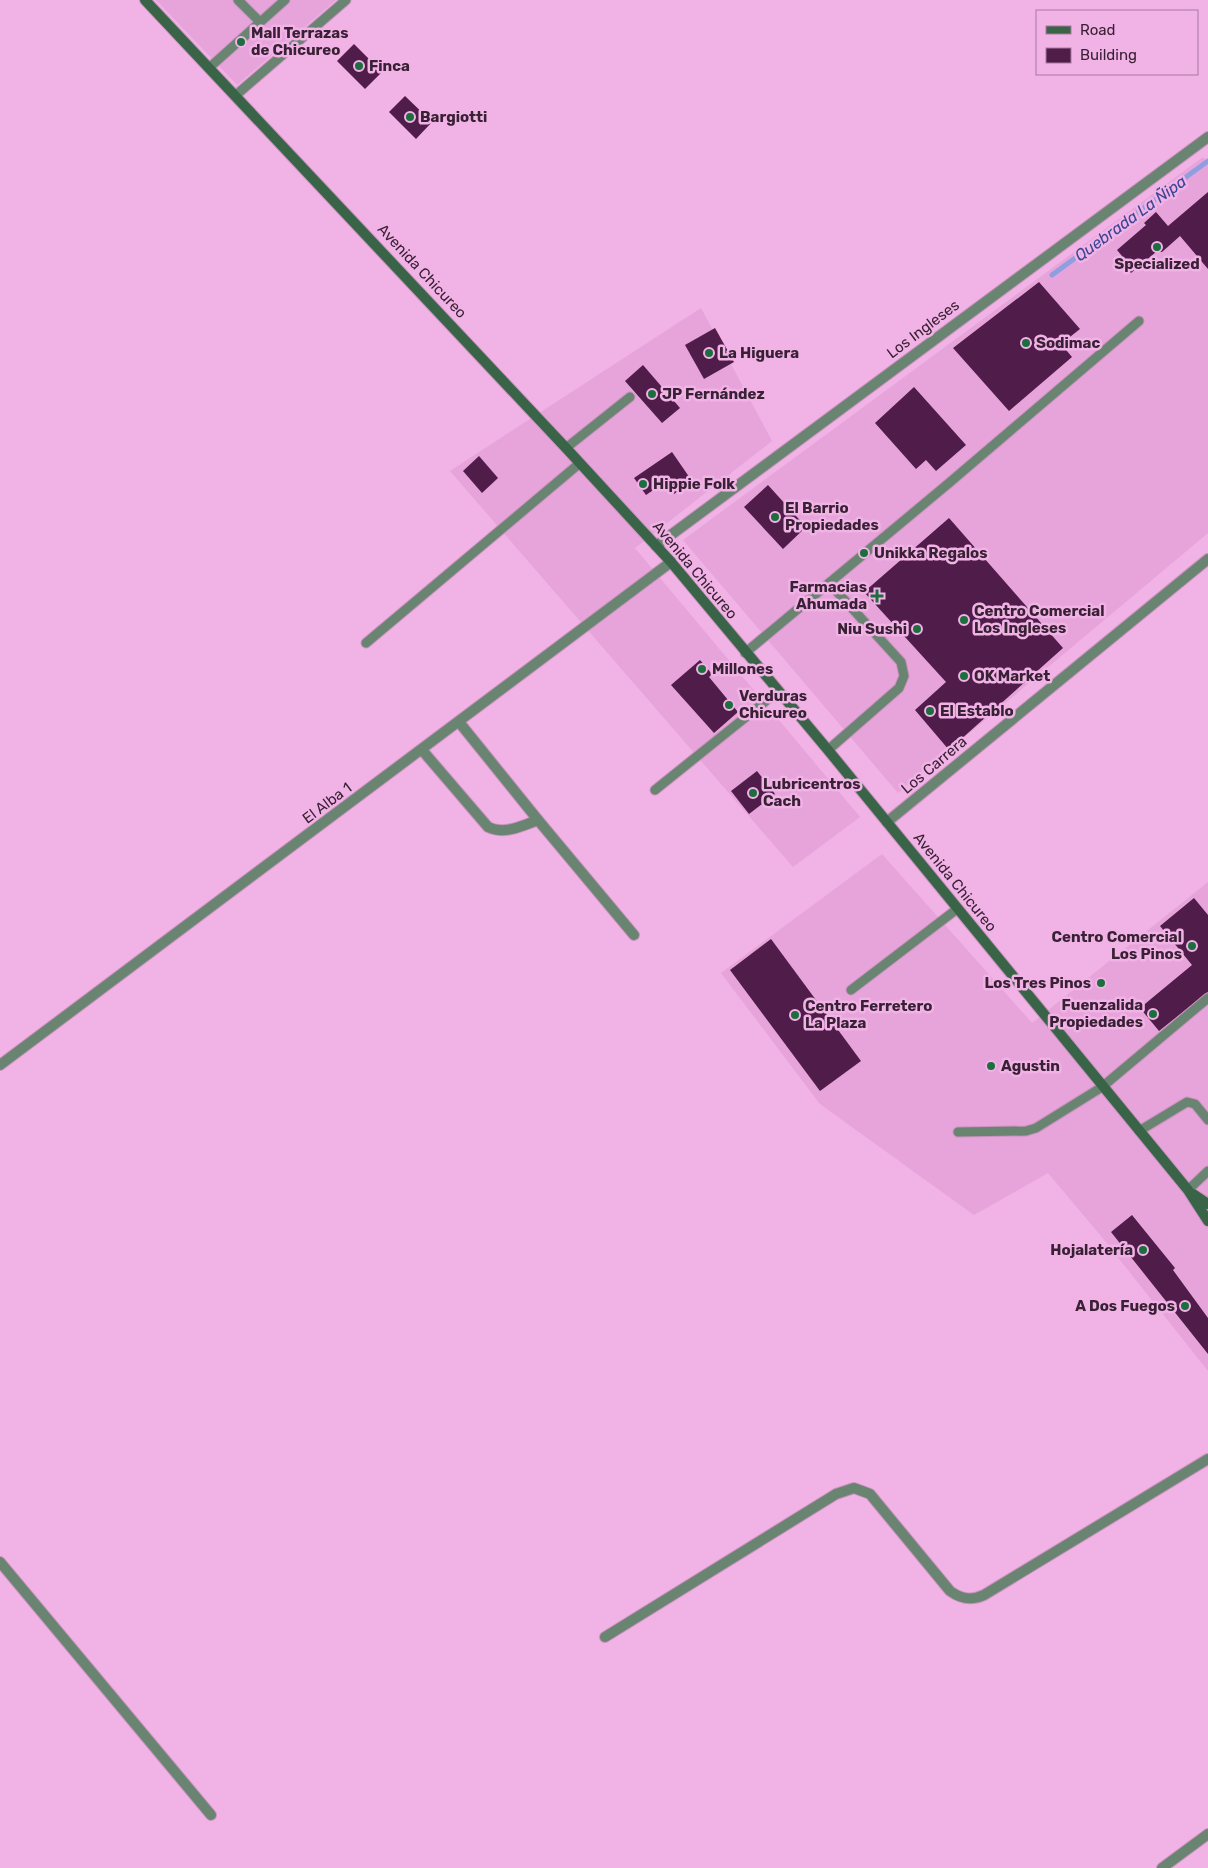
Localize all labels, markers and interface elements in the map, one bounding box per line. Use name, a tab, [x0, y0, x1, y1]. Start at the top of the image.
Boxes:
legend	[1036, 10, 1198, 75]
text: Road	[1080, 21, 1116, 39]
place label: Mall Terrazas de Chicureo	[251, 24, 349, 59]
marker: Mall Terrazas de Chicureo	[235, 36, 247, 48]
text: Building	[1080, 46, 1137, 64]
place label: Finca	[369, 57, 410, 75]
marker: Finca	[353, 60, 365, 72]
place label: Bargiotti	[420, 108, 487, 126]
marker: Bargiotti	[404, 111, 416, 123]
water label: Quebrada La Ñipa	[1071, 171, 1190, 265]
street label: Avenida Chicureo	[374, 220, 470, 322]
marker: Specialized	[1151, 241, 1163, 253]
place label: Specialized	[1114, 255, 1200, 273]
street label: Los Ingleses	[883, 296, 963, 362]
place label: Sodimac	[1036, 334, 1100, 352]
marker: Sodimac	[1020, 337, 1032, 349]
place label: La Higuera	[719, 344, 799, 362]
marker: La Higuera	[703, 347, 715, 359]
place label: JP Fernández	[662, 385, 765, 403]
marker: JP Fernández	[646, 388, 658, 400]
place label: Hippie Folk	[653, 475, 735, 493]
marker: Hippie Folk	[637, 478, 649, 490]
place label: El Barrio Propiedades	[785, 499, 879, 534]
marker: El Barrio Propiedades	[769, 511, 781, 523]
street label: Avenida Chicureo	[649, 517, 741, 623]
place label: Unikka Regalos	[874, 544, 988, 562]
marker: Unikka Regalos	[858, 547, 870, 559]
place label: Farmacias Ahumada	[790, 578, 867, 613]
marker: Farmacias Ahumada	[871, 590, 883, 602]
place label: Centro Comercial Los Ingleses	[974, 602, 1104, 637]
marker: Centro Comercial Los Ingleses	[958, 614, 970, 626]
place label: Niu Sushi	[837, 620, 907, 638]
marker: Niu Sushi	[911, 623, 923, 635]
place label: Millones	[712, 660, 773, 678]
marker: Millones	[696, 663, 708, 675]
place label: OK Market	[974, 667, 1050, 685]
marker: OK Market	[958, 670, 970, 682]
place label: Verduras Chicureo	[739, 687, 807, 722]
marker: Verduras Chicureo	[723, 699, 735, 711]
place label: El Establo	[940, 702, 1014, 720]
marker: El Establo	[924, 705, 936, 717]
street label: Los Carrera	[898, 732, 970, 798]
place label: Lubricentros Cach	[763, 775, 861, 810]
street label: El Alba 1	[299, 779, 355, 827]
marker: Lubricentros Cach	[747, 787, 759, 799]
street label: Avenida Chicureo	[910, 829, 1000, 935]
place label: Centro Comercial Los Pinos	[1052, 928, 1182, 963]
marker: Centro Comercial Los Pinos	[1186, 940, 1198, 952]
place label: Los Tres Pinos	[984, 974, 1091, 992]
marker: Los Tres Pinos	[1095, 977, 1107, 989]
place label: Fuenzalida Propiedades	[1049, 996, 1143, 1031]
place label: Centro Ferretero La Plaza	[805, 997, 932, 1032]
marker: Fuenzalida Propiedades	[1147, 1008, 1159, 1020]
marker: Centro Ferretero La Plaza	[789, 1009, 801, 1021]
place label: Agustin	[1001, 1057, 1060, 1075]
marker: Agustin	[985, 1060, 997, 1072]
place label: Hojalatería	[1050, 1241, 1133, 1259]
marker: Hojalatería	[1137, 1244, 1149, 1256]
place label: A Dos Fuegos	[1075, 1297, 1175, 1315]
marker: A Dos Fuegos	[1179, 1300, 1191, 1312]

